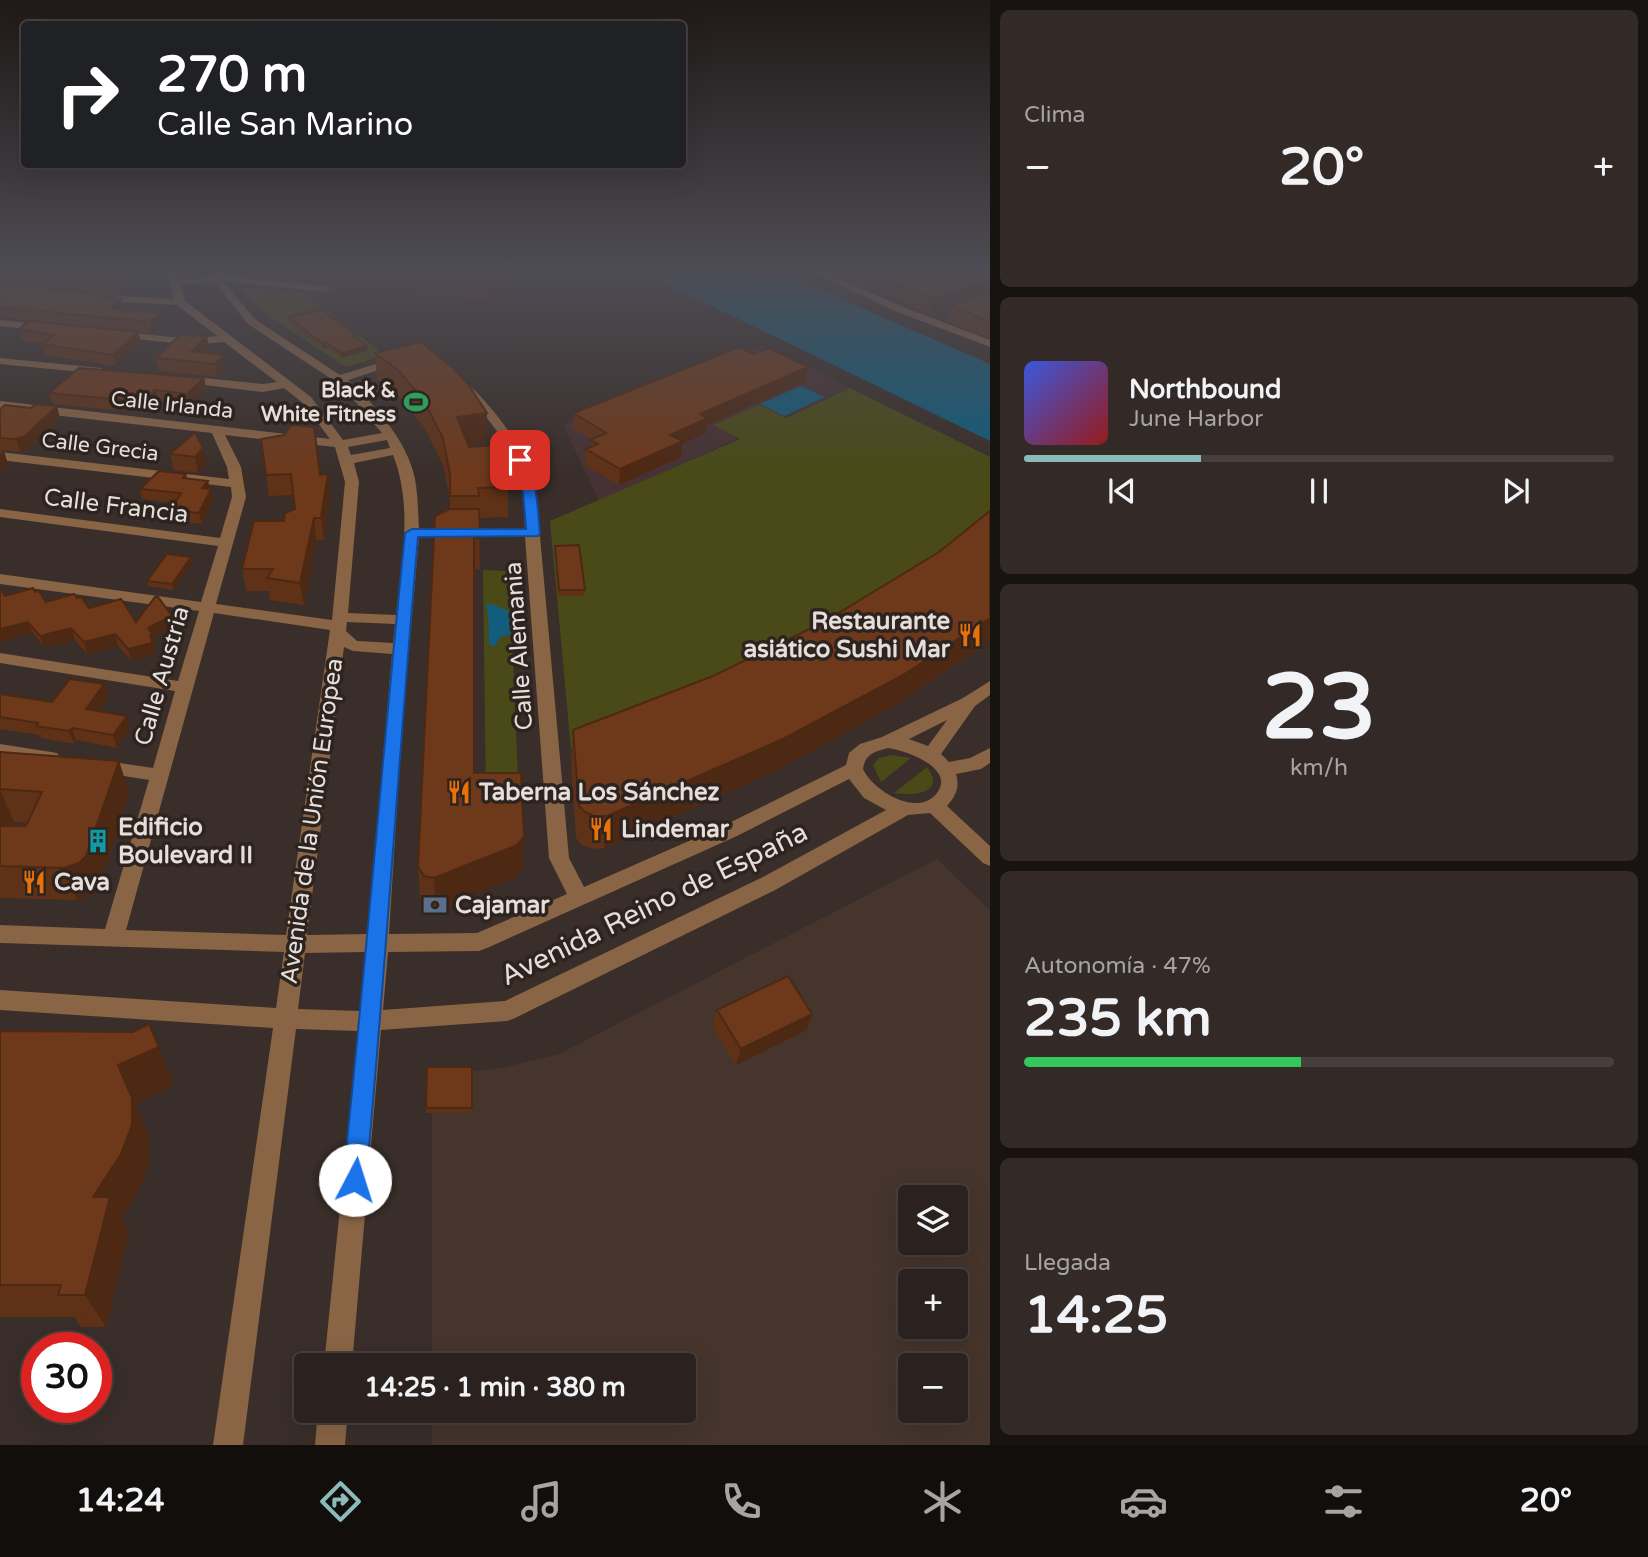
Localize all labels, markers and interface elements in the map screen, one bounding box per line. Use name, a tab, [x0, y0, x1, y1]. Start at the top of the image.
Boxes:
text: 270 m	[157, 46, 307, 105]
icon: right	[42, 49, 133, 140]
text: Clima	[1024, 101, 1085, 129]
text: Calle San Marino	[157, 106, 413, 144]
text: 20°	[1279, 136, 1364, 199]
text: −	[1024, 145, 1051, 191]
text: +	[1593, 145, 1614, 191]
text: Northbound	[1129, 374, 1281, 405]
place label: Black & White Fitness	[261, 378, 396, 427]
street label: Calle Irlanda	[110, 386, 234, 424]
sports icon: Black & White Fitness	[402, 388, 430, 416]
text: June Harbor	[1129, 405, 1263, 433]
street label: Calle Grecia	[40, 427, 160, 467]
pin	[490, 430, 550, 490]
icon: arrive	[501, 441, 539, 479]
icon: previous	[1103, 472, 1141, 510]
icon: pause	[1300, 472, 1338, 510]
icon: next	[1497, 472, 1535, 510]
street label: Calle Francia	[42, 483, 190, 529]
street label: Calle Alemania	[499, 561, 539, 731]
street label: Calle Austria	[128, 603, 196, 749]
place label: Restaurante asiático Sushi Mar	[744, 607, 951, 664]
restaurant icon: Restaurante asiático Sushi Mar	[956, 621, 984, 649]
text: 23	[1262, 653, 1376, 763]
street label: Avenida de la Unión Europea	[275, 656, 349, 986]
text: km/h	[1290, 754, 1348, 782]
restaurant icon: Taberna Los Sánchez	[445, 778, 473, 806]
place label: Taberna Los Sánchez	[478, 778, 720, 807]
place label: Edificio Boulevard II	[118, 813, 253, 870]
street label: Avenida Reino de España	[495, 815, 813, 993]
restaurant icon: Lindemar	[587, 815, 615, 843]
place label: Lindemar	[621, 815, 730, 844]
building icon: Edificio Boulevard II	[84, 827, 112, 855]
restaurant icon: Cava	[20, 868, 48, 896]
place label: Cava	[54, 868, 110, 897]
bank icon: Cajamar	[421, 891, 449, 919]
place label: Cajamar	[455, 891, 550, 920]
text: Autonomía · 47%	[1024, 952, 1211, 980]
text: 235 km	[1024, 987, 1212, 1050]
position arrow	[318, 1143, 392, 1217]
map controls	[898, 1185, 968, 1423]
button: layers	[898, 1185, 968, 1255]
text: Llegada	[1024, 1249, 1111, 1277]
button: +	[898, 1269, 968, 1339]
text: 14:25	[1024, 1284, 1168, 1347]
speed limit sign: 30	[21, 1332, 112, 1423]
button: −	[898, 1353, 968, 1423]
text: 14:25 · 1 min · 380 m	[364, 1372, 626, 1403]
icon: directions	[316, 1477, 365, 1526]
icon: music	[517, 1477, 566, 1526]
icon: phone	[717, 1477, 766, 1526]
icon: climate	[918, 1477, 967, 1526]
icon: car	[1119, 1477, 1168, 1526]
icon: filters	[1319, 1477, 1368, 1526]
text: 14:24	[76, 1482, 165, 1520]
text: 20°	[1520, 1482, 1572, 1520]

